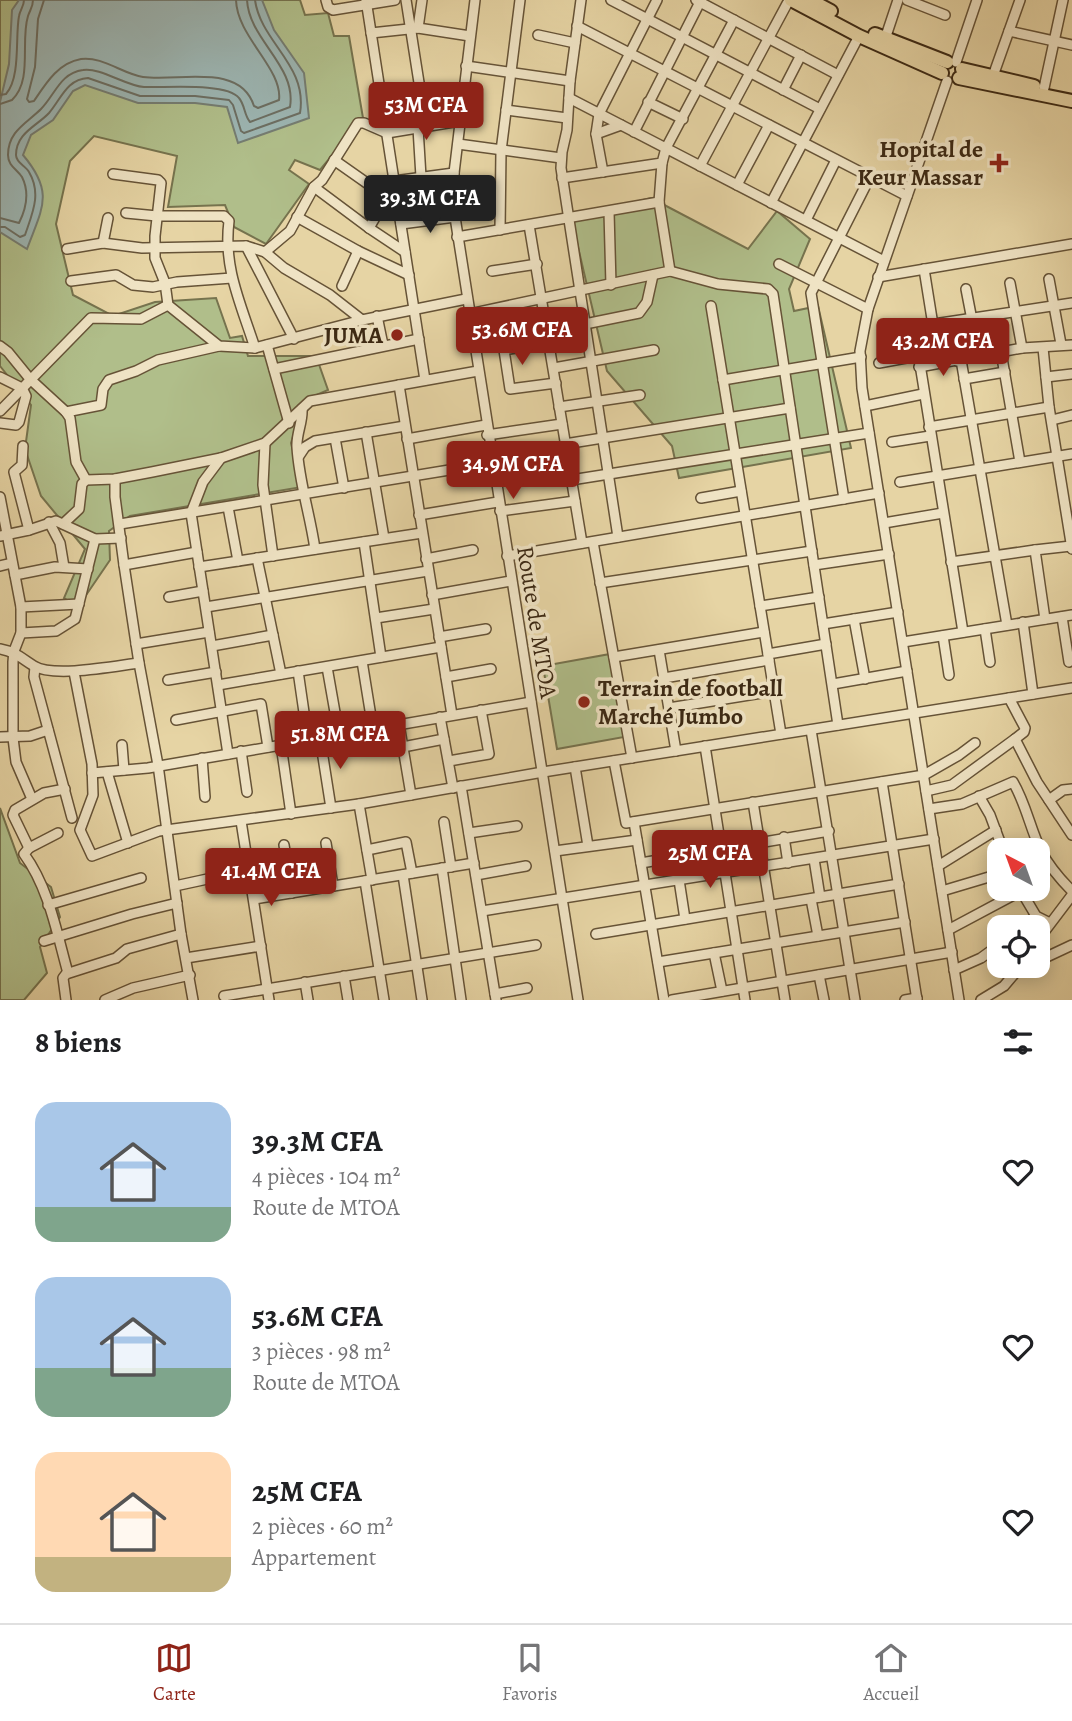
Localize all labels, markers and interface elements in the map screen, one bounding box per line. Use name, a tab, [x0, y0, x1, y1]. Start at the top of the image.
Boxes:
pin: 53M CFA	[361, 82, 491, 142]
text: 53M CFA	[385, 89, 467, 120]
place label: Hopital de Keur Massar	[857, 133, 983, 193]
marker: Hopital de Keur Massar	[989, 153, 1009, 173]
pin: 39.3M CFA	[350, 176, 510, 235]
text: 39.3M CFA	[380, 182, 480, 213]
pin: 53.6M CFA	[442, 308, 602, 367]
text: 53.6M CFA	[472, 314, 572, 345]
pin: 43.2M CFA	[863, 318, 1023, 378]
place label: JUMA	[324, 319, 384, 351]
text: 43.2M CFA	[892, 325, 994, 356]
marker: JUMA	[389, 327, 405, 343]
pin: 34.9M CFA	[433, 442, 593, 501]
text: 34.9M CFA	[463, 448, 563, 479]
street label: Route de MTOA	[509, 543, 565, 702]
place label: Terrain de football Marché Jumbo	[598, 672, 783, 732]
marker: Terrain de football Marché Jumbo	[576, 694, 592, 710]
pin: 51.8M CFA	[260, 712, 420, 771]
text: 51.8M CFA	[291, 718, 389, 749]
pin: 25M CFA	[645, 830, 775, 890]
text: 25M CFA	[668, 837, 752, 868]
north arrow	[987, 838, 1050, 901]
map controls	[987, 838, 1050, 978]
pin: 41.4M CFA	[191, 848, 351, 908]
text: 41.4M CFA	[221, 855, 321, 886]
button: locate	[987, 915, 1050, 978]
text: 8 biens	[35, 1022, 122, 1062]
icon: filters	[999, 1023, 1037, 1061]
text: 39.3M CFA	[252, 1121, 382, 1161]
icon: home	[91, 1130, 175, 1214]
icon: heart	[999, 1153, 1037, 1191]
text: 4 pièces · 104 m²	[252, 1161, 400, 1192]
text: Route de MTOA	[252, 1192, 400, 1223]
text: 53.6M CFA	[252, 1296, 383, 1336]
icon: home	[91, 1305, 175, 1389]
icon: heart	[999, 1328, 1037, 1366]
text: 3 pièces · 98 m²	[252, 1336, 391, 1367]
text: Route de MTOA	[252, 1367, 400, 1398]
text: 25M CFA	[252, 1471, 362, 1511]
icon: home	[91, 1480, 175, 1564]
icon: heart	[999, 1503, 1037, 1541]
text: 2 pièces · 60 m²	[252, 1511, 393, 1542]
text: Appartement	[252, 1542, 376, 1573]
tab: Carte	[153, 1639, 196, 1707]
tab: Favoris	[502, 1639, 557, 1707]
tab: Accueil	[863, 1639, 919, 1707]

